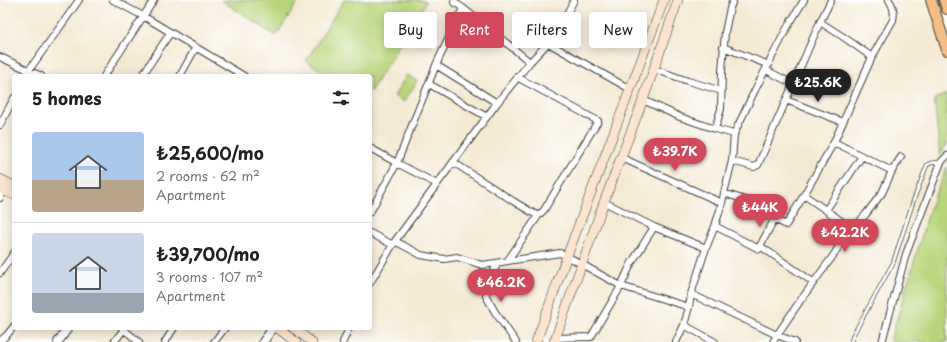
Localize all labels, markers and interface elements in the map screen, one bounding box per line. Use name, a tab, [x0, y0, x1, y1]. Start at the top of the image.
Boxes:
chip: Buy	[384, 12, 437, 48]
chip: Rent	[445, 12, 504, 48]
chip: Filters	[512, 12, 581, 48]
chip: New	[589, 12, 647, 48]
pin: ₺25.6K	[785, 69, 851, 103]
text: ₺25.6K	[794, 72, 842, 91]
text: 5 homes	[32, 85, 102, 111]
icon: filters	[330, 87, 352, 109]
pin: ₺39.7K	[642, 138, 708, 172]
text: ₺25,600/mo	[156, 140, 264, 166]
text: ₺39.7K	[652, 141, 698, 160]
icon: home	[64, 148, 112, 196]
text: 2 rooms · 62 m²	[156, 166, 260, 185]
text: Apartment	[156, 185, 225, 204]
pin: ₺44K	[736, 194, 784, 228]
text: ₺44K	[742, 197, 778, 216]
pin: ₺42.2K	[812, 219, 878, 253]
text: ₺42.2K	[821, 222, 869, 241]
text: ₺39,700/mo	[156, 241, 259, 267]
icon: home	[64, 249, 112, 297]
text: 3 rooms · 107 m²	[156, 267, 263, 286]
pin: ₺46.2K	[468, 269, 534, 303]
text: ₺46.2K	[476, 272, 526, 291]
text: Apartment	[156, 286, 225, 305]

